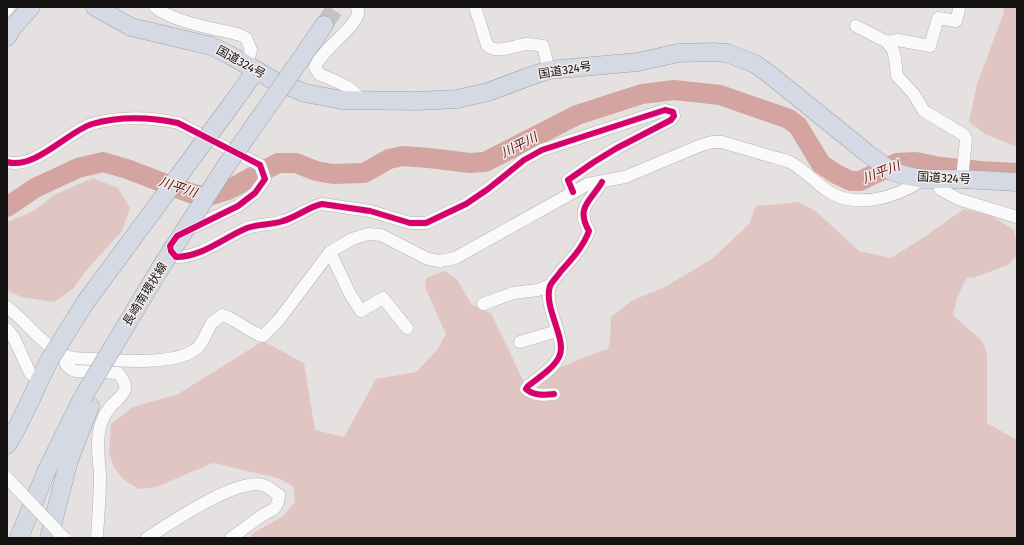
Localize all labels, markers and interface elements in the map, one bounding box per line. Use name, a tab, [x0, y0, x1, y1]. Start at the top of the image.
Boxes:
street label: 国道324号	[214, 43, 268, 81]
street label: 国道324号	[537, 59, 593, 81]
water label: 川平川	[498, 129, 542, 161]
water label: 川平川	[860, 157, 904, 186]
street label: 国道324号	[917, 170, 971, 186]
water label: 川平川	[157, 174, 201, 201]
street label: 長崎南環状線	[120, 260, 170, 328]

